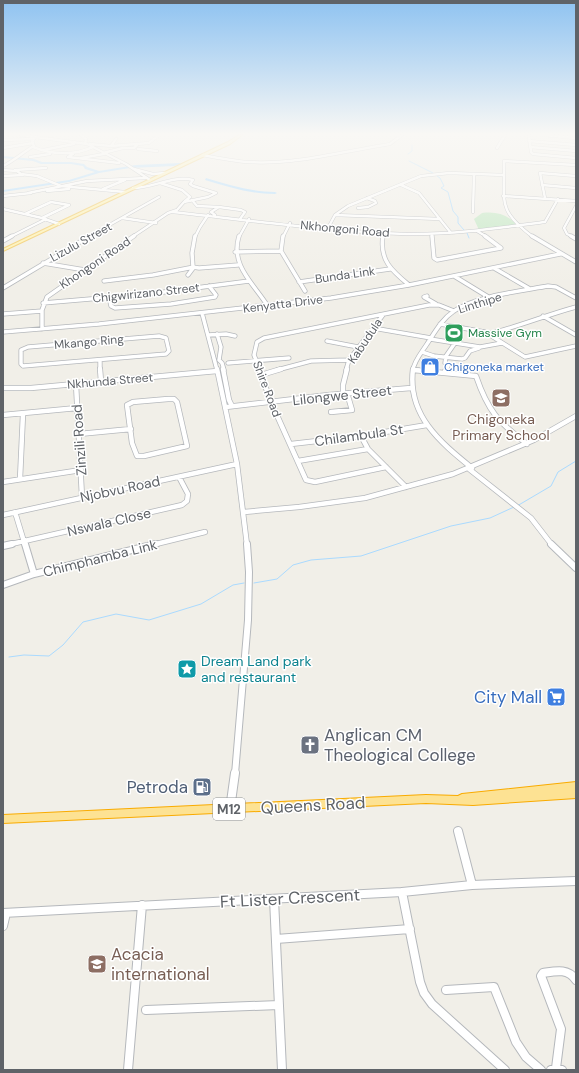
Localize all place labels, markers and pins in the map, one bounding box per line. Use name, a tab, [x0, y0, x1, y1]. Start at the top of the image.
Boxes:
sports icon: Massive Gym	[443, 322, 465, 344]
place label: Massive Gym	[468, 325, 542, 341]
shop icon: Chigoneka market	[419, 356, 441, 378]
place label: Chigoneka market	[444, 359, 544, 375]
school or university icon: Chigoneka Primary School	[490, 387, 512, 409]
place label: Chigoneka Primary School	[452, 410, 550, 444]
place label: Dream Land park and restaurant	[201, 652, 311, 686]
place icon: Dream Land park and restaurant	[176, 658, 198, 680]
place label: City Mall	[474, 686, 542, 708]
supermarket icon: City Mall	[545, 686, 567, 708]
place label: Anglican CM Theological College	[324, 724, 476, 766]
church icon: Anglican CM Theological College	[299, 734, 321, 756]
place label: Petroda	[127, 776, 188, 798]
fuel station icon: Petroda	[191, 776, 213, 798]
place label: Acacia international	[111, 943, 210, 985]
school or university icon: Acacia international	[86, 953, 108, 975]

